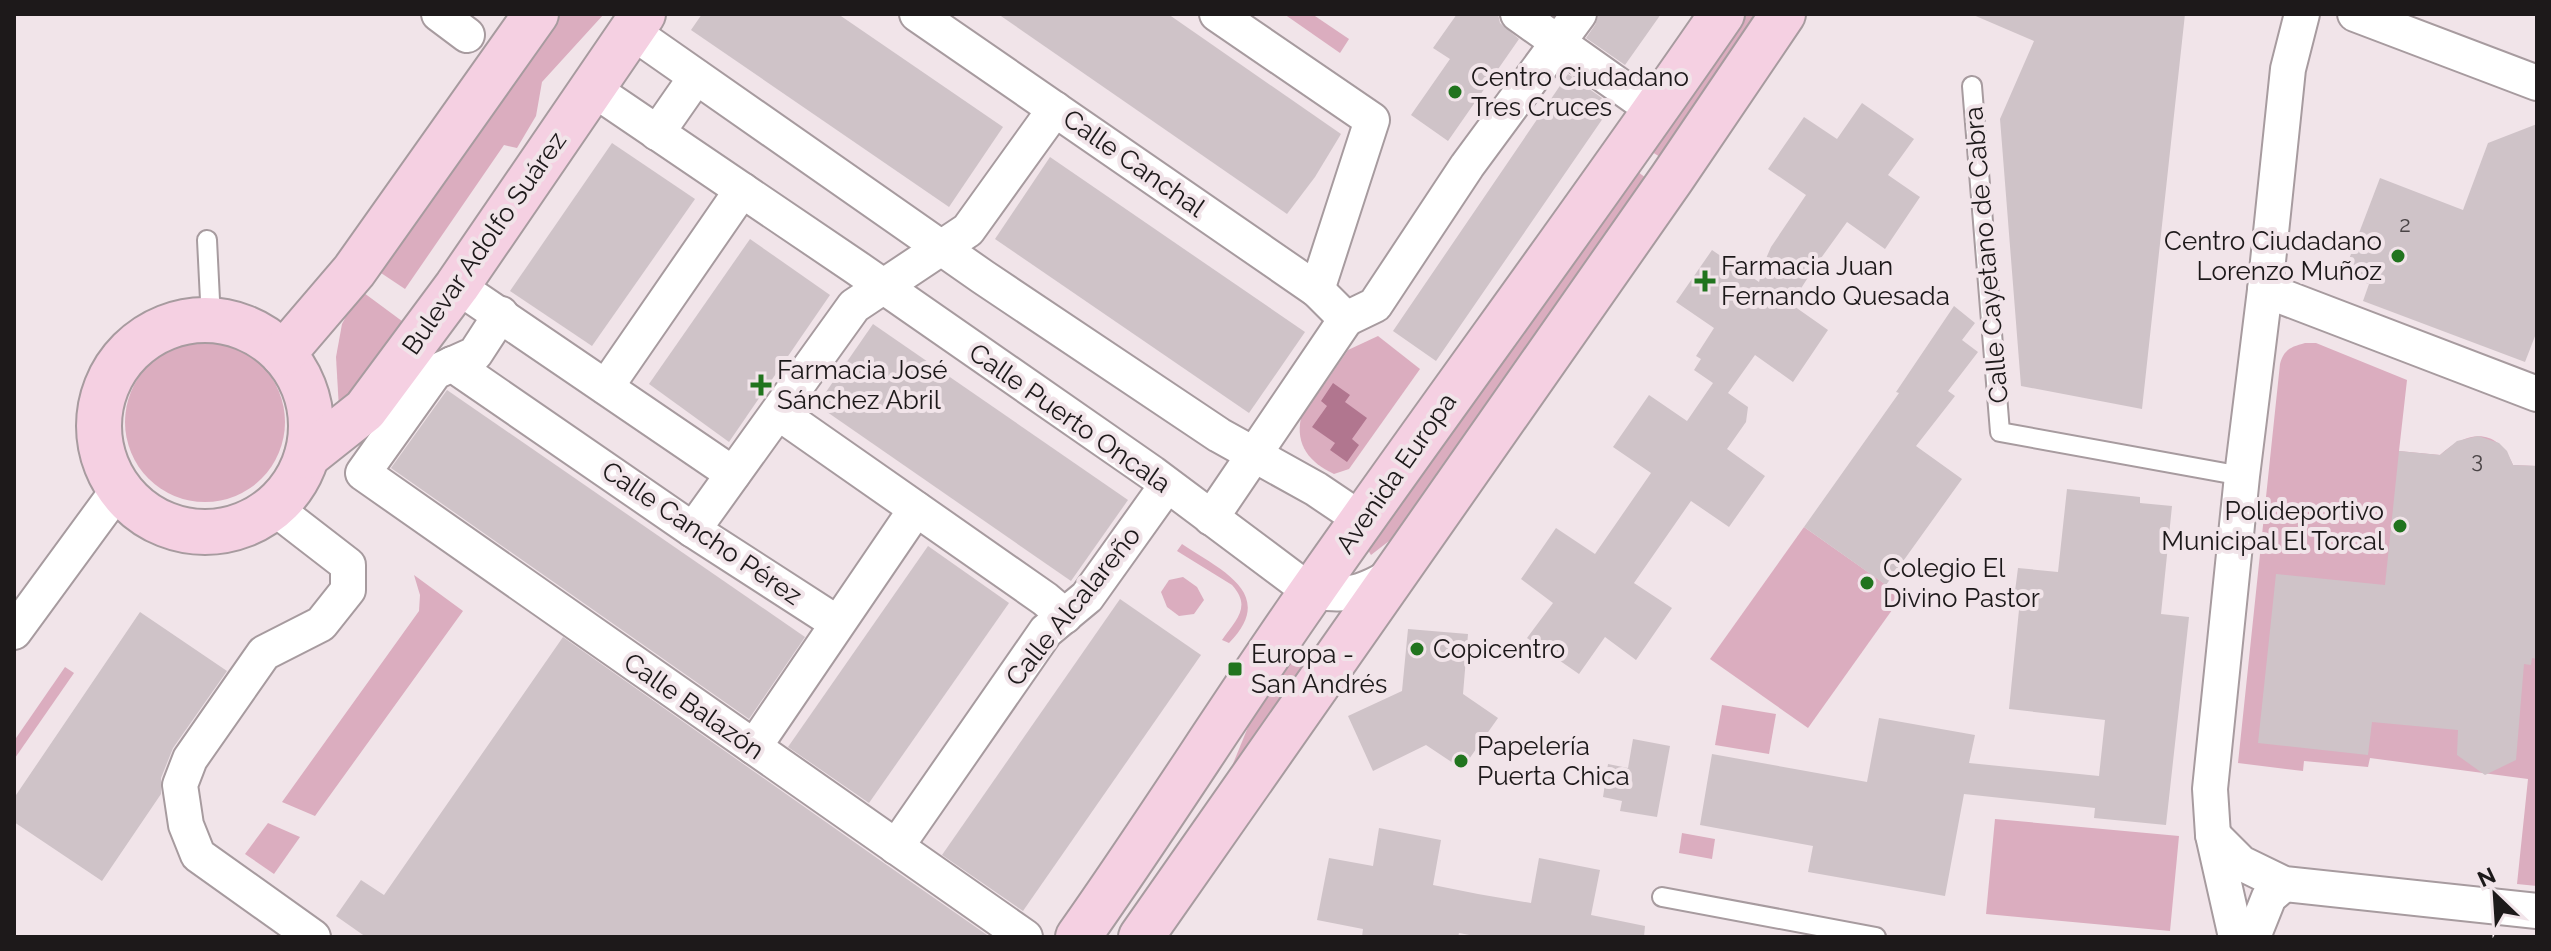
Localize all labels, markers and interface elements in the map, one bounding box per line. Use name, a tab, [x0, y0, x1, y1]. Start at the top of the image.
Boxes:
place label: Centro Ciudadano Tres Cruces	[1471, 62, 1689, 122]
marker: Centro Ciudadano Tres Cruces	[1446, 83, 1464, 101]
street label: Calle Canchal	[1057, 103, 1211, 223]
street label: Calle Cayetano de Cabra	[1958, 105, 2014, 405]
street label: Bulevar Adolfo Suárez	[396, 126, 572, 360]
house number: 2	[2399, 211, 2411, 237]
place label: Centro Ciudadano Lorenzo Muñoz	[2164, 226, 2382, 286]
marker: Centro Ciudadano Lorenzo Muñoz	[2389, 247, 2407, 265]
place label: Farmacia Juan Fernando Quesada	[1721, 251, 1950, 311]
marker: Farmacia Juan Fernando Quesada	[1696, 272, 1714, 290]
street label: Calle Puerto Oncala	[964, 337, 1176, 499]
place label: Farmacia José Sánchez Abril	[777, 355, 948, 415]
marker: Farmacia José Sánchez Abril	[752, 376, 770, 394]
street label: Avenida Europa	[1330, 387, 1462, 559]
house number: 3	[2471, 447, 2483, 473]
street label: Calle Cancho Pérez	[596, 455, 808, 611]
place label: Polideportivo Municipal El Torcal	[2161, 496, 2385, 556]
marker: Polideportivo Municipal El Torcal	[2391, 517, 2409, 535]
street label: Calle Alcalareño	[1000, 520, 1146, 692]
place label: Colegio El Divino Pastor	[1883, 553, 2040, 613]
marker: Colegio El Divino Pastor	[1858, 574, 1876, 592]
place label: Copicentro	[1433, 634, 1565, 664]
place label: Europa - San Andrés	[1251, 639, 1387, 699]
marker: Copicentro	[1408, 640, 1426, 658]
street label: Calle Balazón	[618, 647, 770, 765]
marker: Europa - San Andrés	[1226, 660, 1244, 678]
place label: Papelería Puerta Chica	[1477, 731, 1630, 791]
marker: Papelería Puerta Chica	[1452, 752, 1470, 770]
north arrow	[2455, 855, 2535, 935]
text: N	[2473, 862, 2500, 892]

